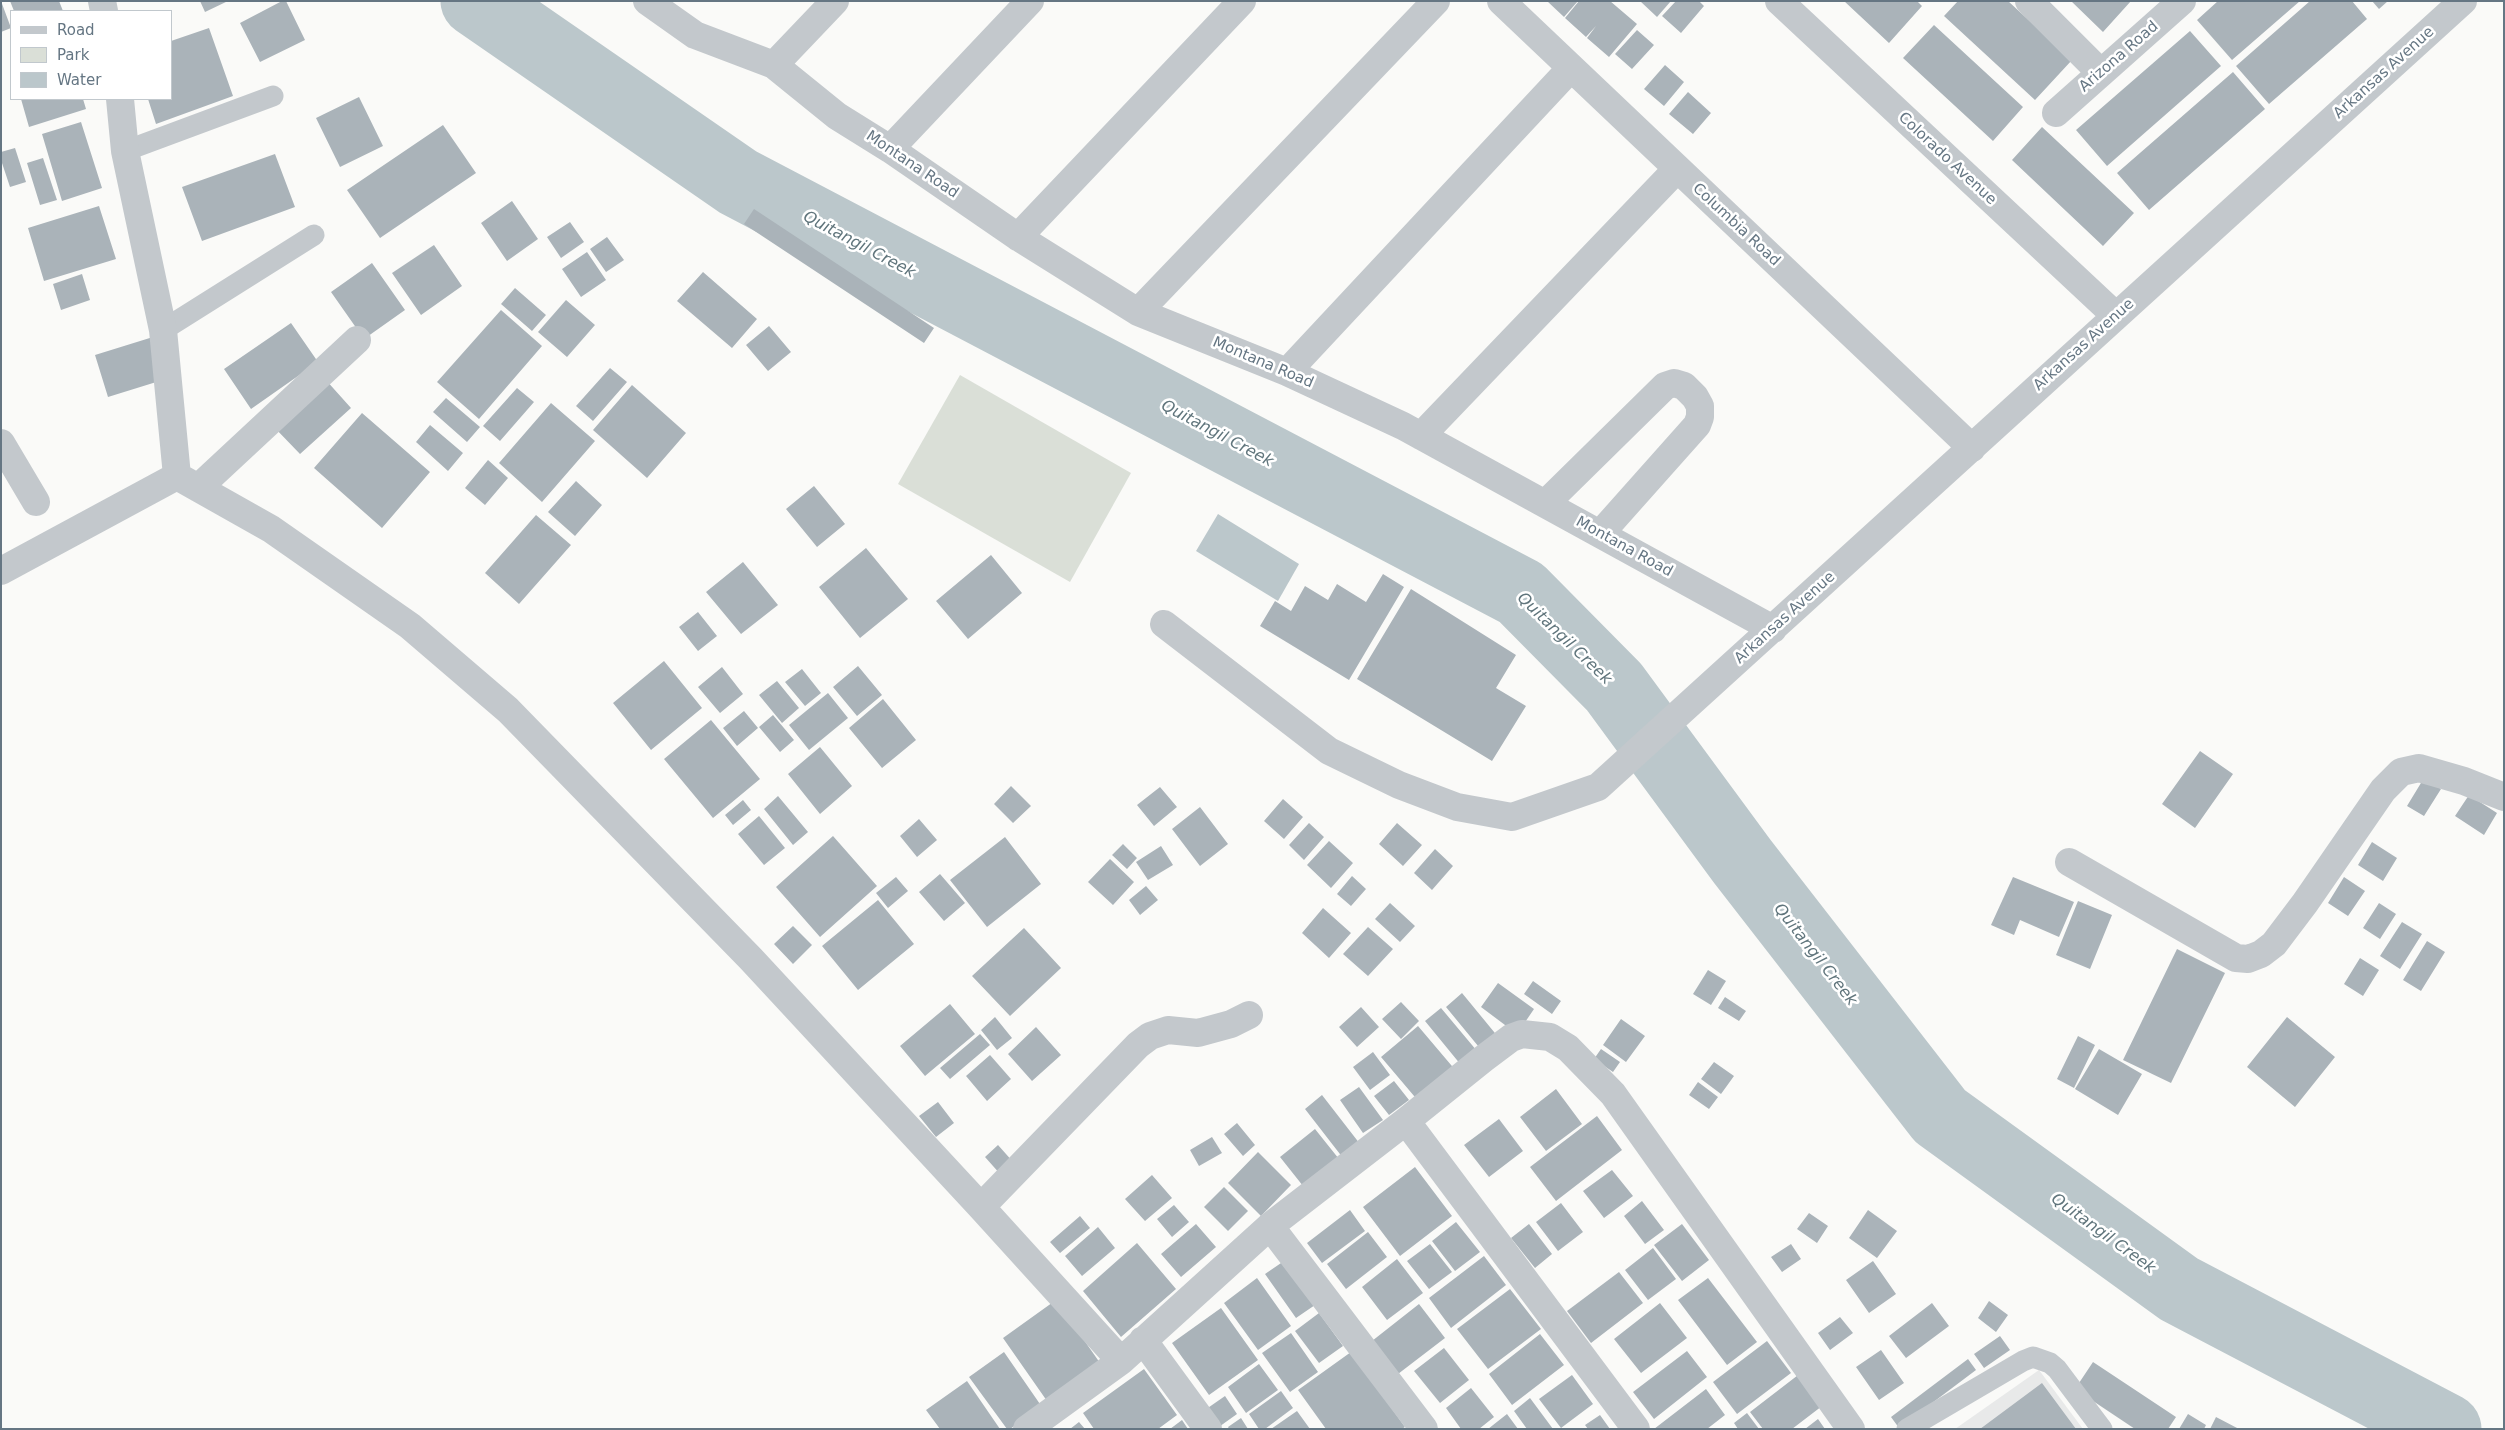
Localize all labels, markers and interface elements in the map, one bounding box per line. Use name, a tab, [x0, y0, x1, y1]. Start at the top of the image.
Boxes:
legend	[10, 10, 172, 100]
street label: Arizona Road	[2076, 18, 2162, 96]
text: Road	[57, 21, 95, 39]
street label: Arkansas Avenue	[2330, 23, 2438, 123]
text: Park	[57, 46, 89, 64]
text: Water	[57, 71, 101, 89]
street label: Colorado Avenue	[1894, 109, 2000, 209]
street label: Montana Road	[862, 127, 962, 203]
street label: Columbia Road	[1688, 180, 1784, 270]
water label: Quitangil Creek	[800, 207, 918, 283]
street label: Arkansas Avenue	[2030, 295, 2138, 395]
street label: Montana Road	[1210, 334, 1316, 392]
water label: Quitangil Creek	[1158, 396, 1276, 472]
street label: Montana Road	[1572, 513, 1676, 581]
street label: Arkansas Avenue	[1731, 568, 1839, 668]
water label: Quitangil Creek	[1513, 589, 1615, 689]
water label: Quitangil Creek	[1769, 900, 1861, 1010]
water label: Quitangil Creek	[2047, 1190, 2159, 1278]

